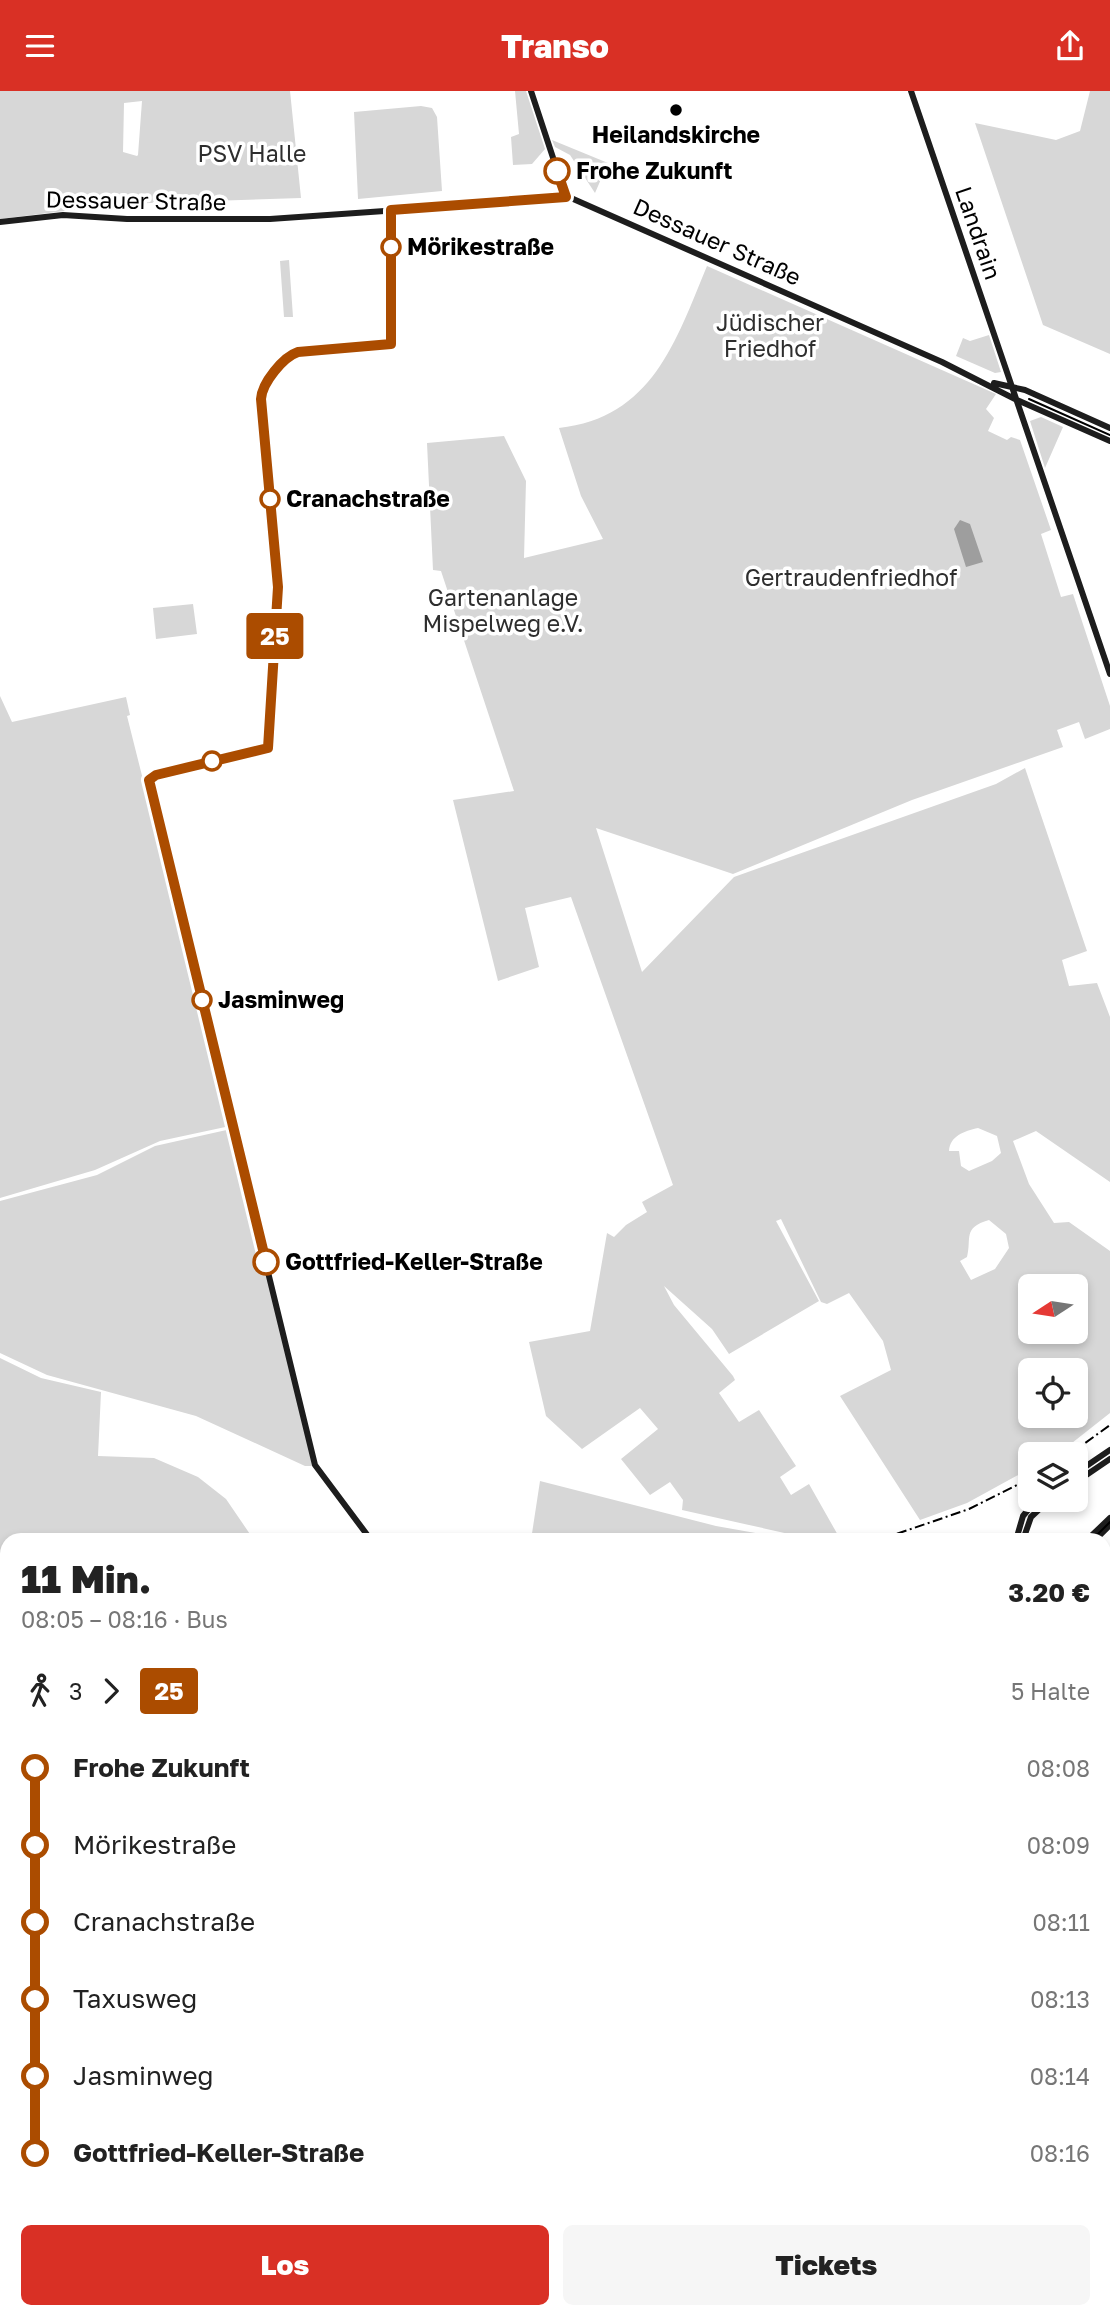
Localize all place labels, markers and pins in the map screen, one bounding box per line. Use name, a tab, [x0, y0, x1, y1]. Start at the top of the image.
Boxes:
marker: Heilandskirche	[668, 102, 684, 118]
place label: Heilandskirche	[592, 120, 760, 148]
place label: Frohe Zukunft	[576, 156, 733, 184]
marker: Frohe Zukunft	[544, 158, 570, 184]
place label: Mörikestraße	[407, 232, 554, 260]
marker: Mörikestraße	[381, 237, 401, 257]
place label: Cranachstraße	[286, 484, 450, 512]
marker: Cranachstraße	[260, 489, 280, 509]
unlabelled marker	[202, 751, 222, 771]
place label: Jasminweg	[218, 985, 344, 1013]
marker: Jasminweg	[192, 990, 212, 1010]
place label: Gottfried-Keller-Straße	[285, 1247, 543, 1275]
marker: Gottfried-Keller-Straße	[253, 1249, 279, 1275]

